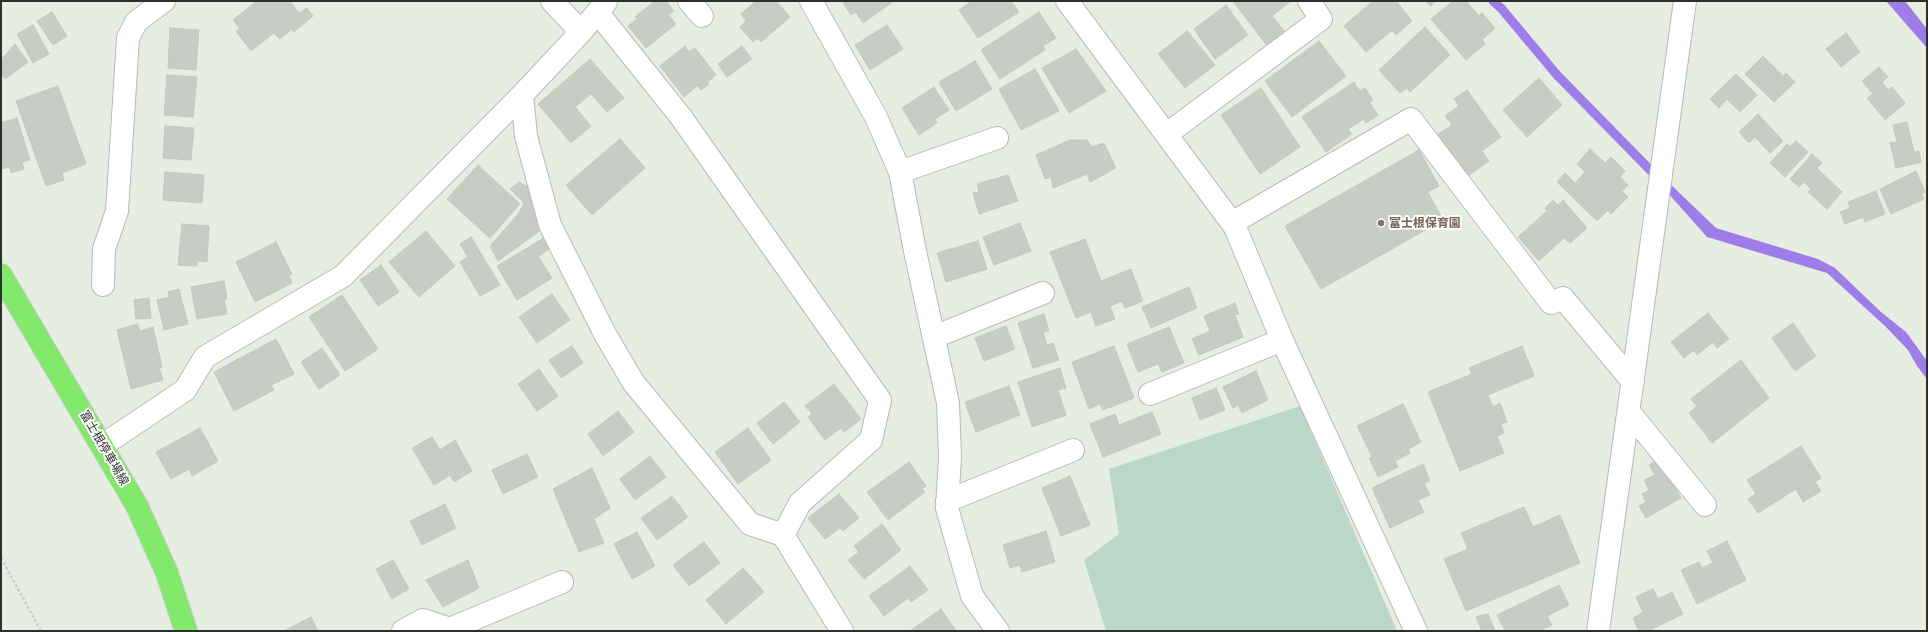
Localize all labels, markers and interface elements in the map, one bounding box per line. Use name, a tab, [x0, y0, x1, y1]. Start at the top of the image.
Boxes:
place label: 富士根保育園	[1389, 216, 1461, 230]
marker: 富士根保育園	[1376, 218, 1386, 228]
street label: 富士根停車場線	[77, 408, 131, 488]

